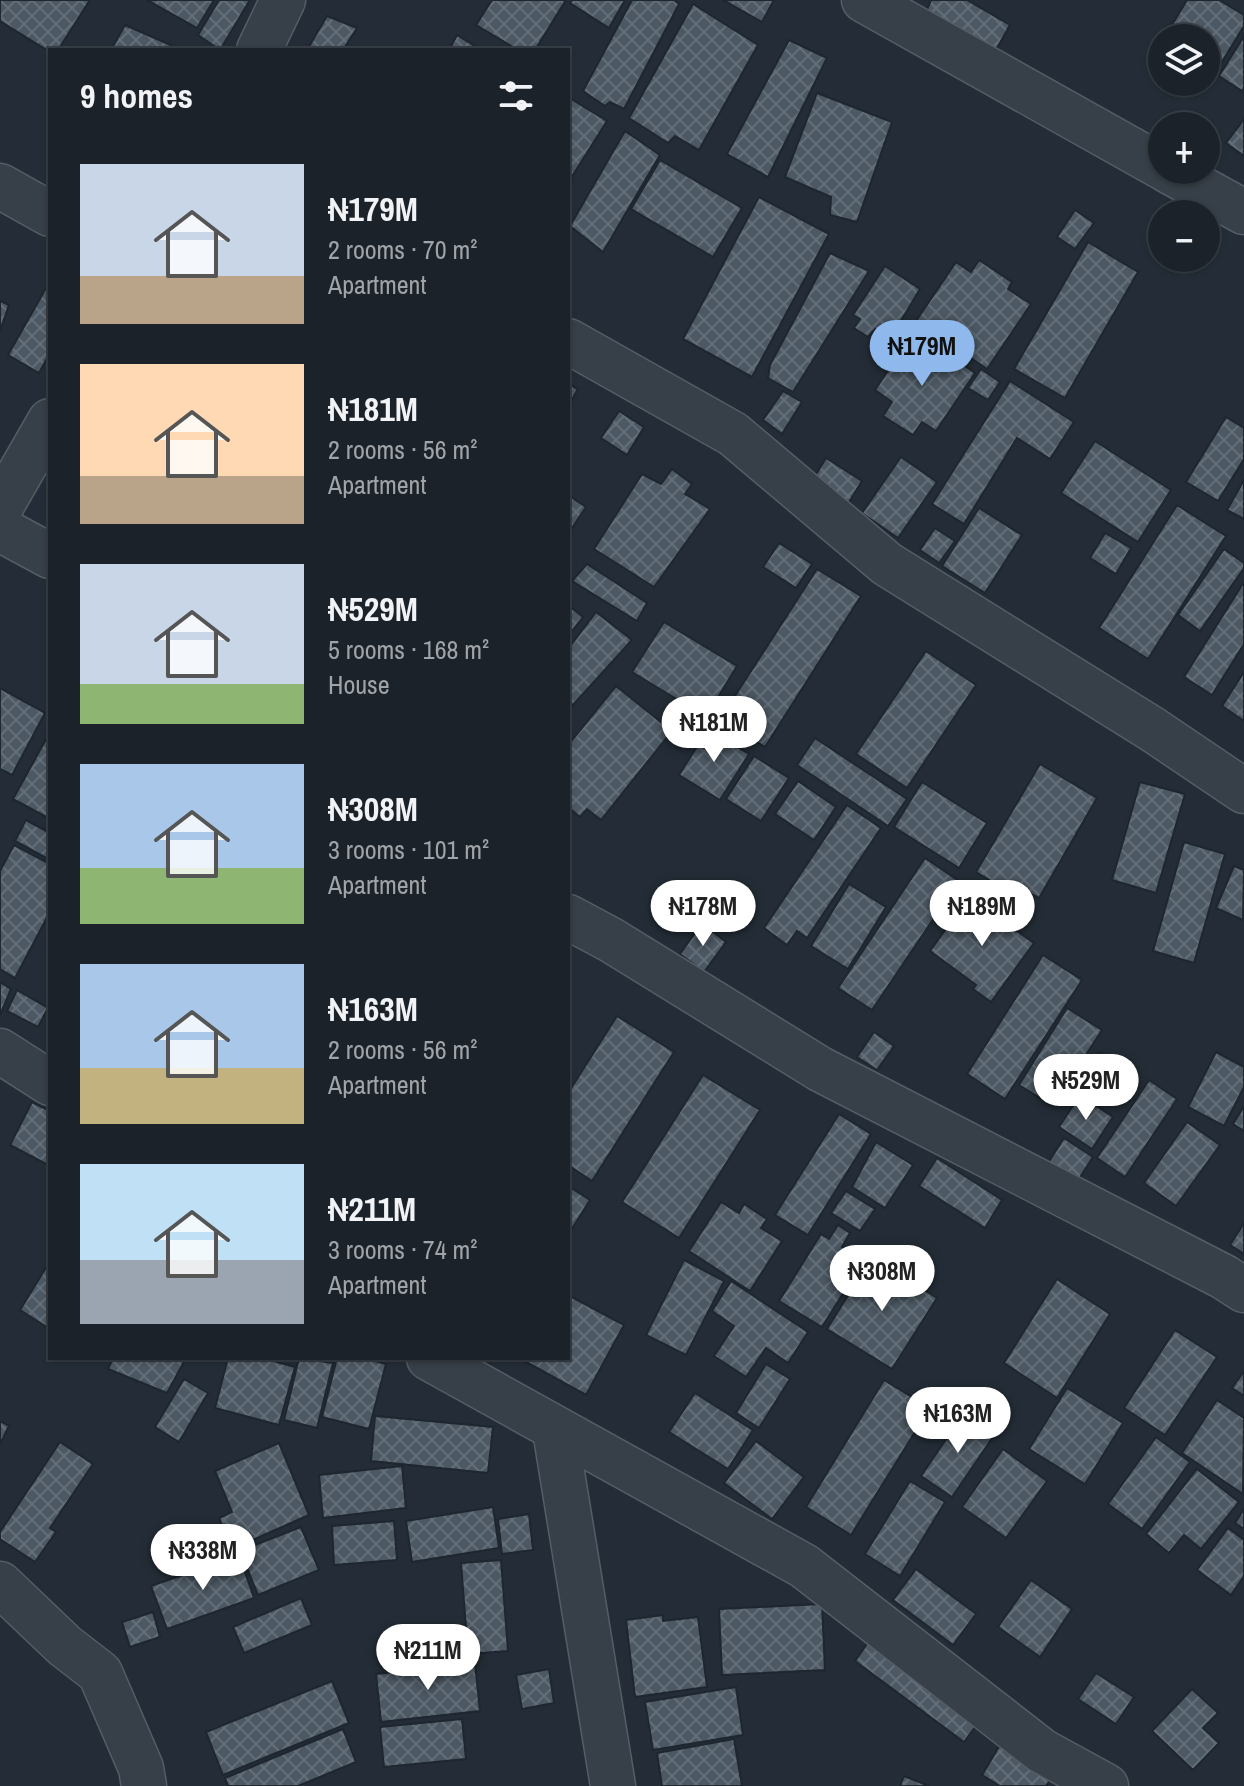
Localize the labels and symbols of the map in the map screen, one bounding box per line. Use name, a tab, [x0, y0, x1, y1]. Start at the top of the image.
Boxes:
pin: ₦179M	[866, 320, 978, 388]
pin: ₦181M	[658, 696, 770, 764]
pin: ₦178M	[647, 880, 759, 948]
pin: ₦189M	[926, 880, 1038, 948]
pin: ₦529M	[1030, 1054, 1142, 1122]
pin: ₦308M	[826, 1245, 938, 1313]
pin: ₦163M	[902, 1387, 1014, 1455]
pin: ₦338M	[147, 1524, 259, 1592]
pin: ₦211M	[372, 1624, 484, 1692]

